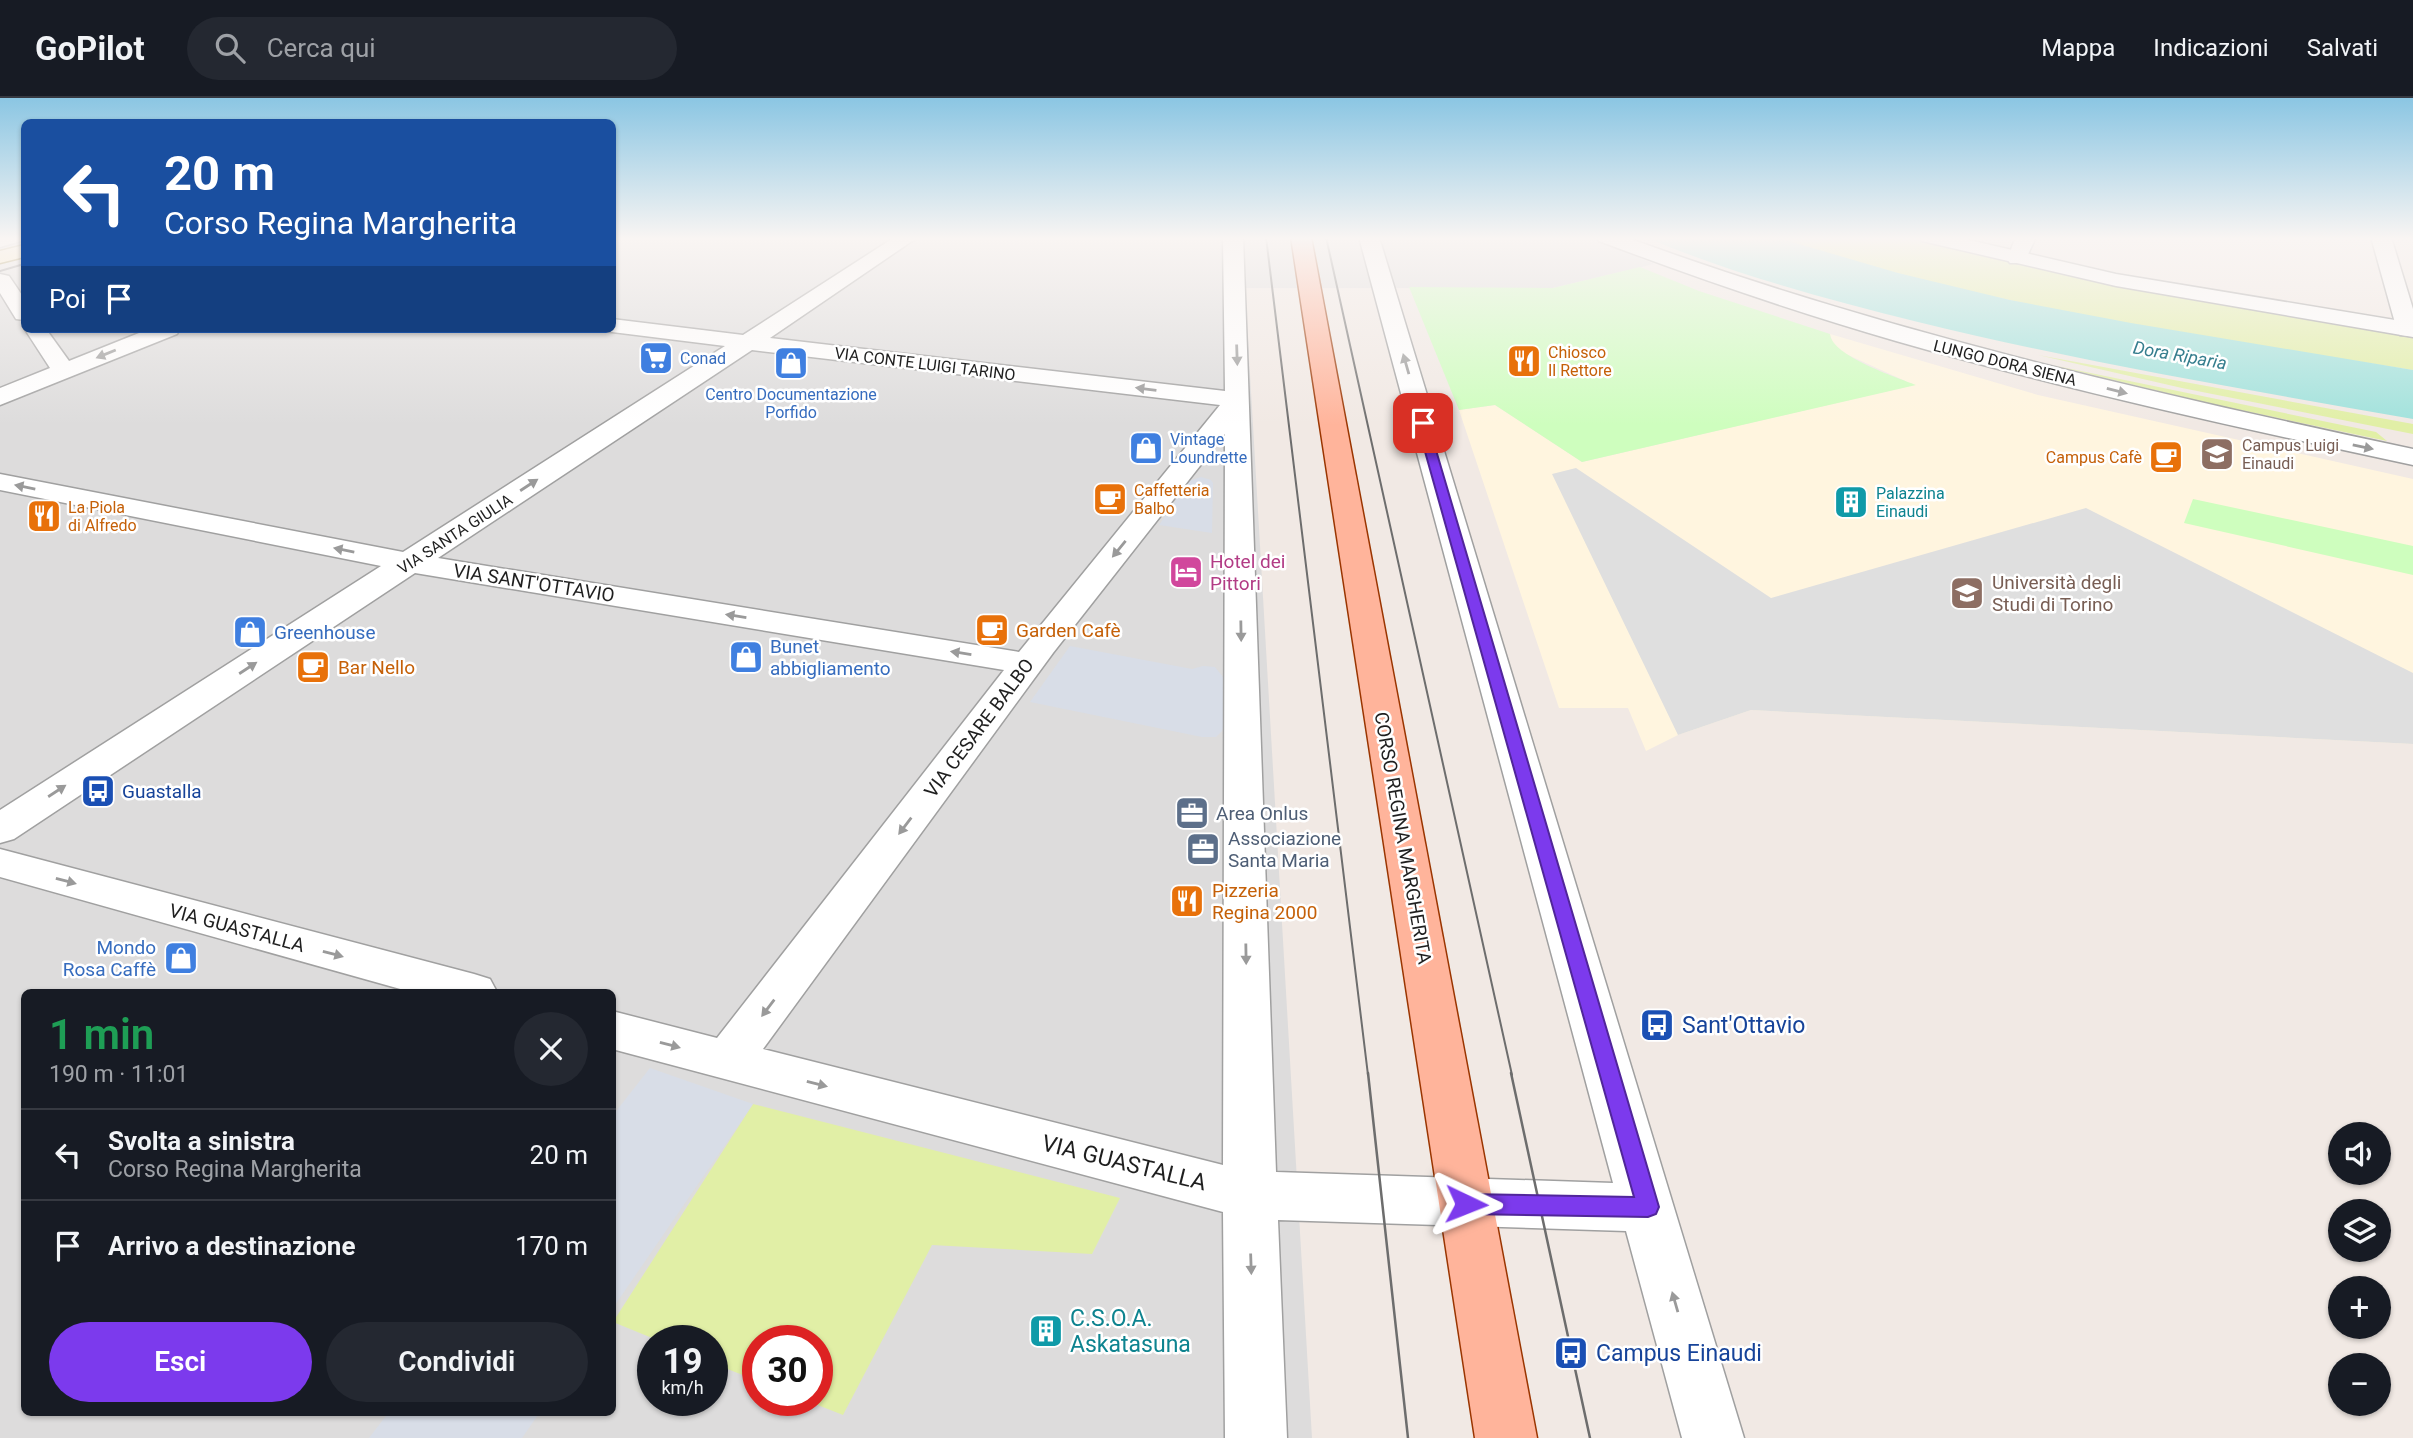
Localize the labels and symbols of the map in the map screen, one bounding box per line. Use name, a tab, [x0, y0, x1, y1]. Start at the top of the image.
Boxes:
street label: LUNGO DORA SIENA	[1932, 336, 2079, 390]
water label: Dora Riparia	[2131, 336, 2229, 374]
supermarket icon: Conad	[637, 339, 675, 377]
restaurant icon: Chiosco Il Rettore	[1505, 342, 1543, 380]
street label: VIA CONTE LUIGI TARINO	[833, 343, 1017, 385]
place label: Chiosco Il Rettore	[1548, 343, 1612, 380]
shop icon: Centro Documentazione Porfido	[772, 344, 810, 382]
one-way arrow	[1231, 344, 1242, 366]
one-way arrow	[95, 349, 116, 360]
place label: Conad	[680, 349, 726, 368]
one-way arrow	[1400, 354, 1410, 375]
one-way arrow	[1135, 384, 1157, 395]
place label: Centro Documentazione Porfido	[705, 385, 877, 422]
one-way arrow	[2106, 386, 2128, 397]
pin	[1393, 393, 1453, 453]
shop icon: Vintage Loundrette	[1127, 429, 1165, 467]
place label: Vintage Loundrette	[1170, 430, 1247, 467]
school or university icon: Campus Luigi Einaudi	[2198, 435, 2236, 473]
place label: Campus Luigi Einaudi	[2242, 436, 2339, 473]
cafe icon: Campus Cafè	[2147, 438, 2185, 476]
one-way arrow	[2352, 441, 2374, 452]
place label: Campus Cafè	[2046, 448, 2142, 467]
one-way arrow	[520, 478, 539, 491]
cafe icon: Caffetteria Balbo	[1091, 480, 1129, 518]
one-way arrow	[14, 481, 36, 492]
place label: Caffetteria Balbo	[1134, 481, 1210, 518]
building icon: Palazzina Einaudi	[1832, 483, 1870, 521]
place label: Palazzina Einaudi	[1876, 484, 1945, 521]
street label: VIA SANTA GIULIA	[394, 490, 516, 578]
restaurant icon: La Piola di Alfredo	[25, 497, 63, 535]
place label: La Piola di Alfredo	[68, 498, 137, 535]
one-way arrow	[1111, 540, 1126, 558]
one-way arrow	[333, 544, 355, 555]
place label: Hotel dei Pittori	[1210, 550, 1285, 595]
hotel icon: Hotel dei Pittori	[1167, 553, 1205, 591]
street label: VIA SANT'OTTAVIO	[452, 559, 616, 607]
place label: Università degli Studi di Torino	[1992, 571, 2121, 616]
school or university icon: Università degli Studi di Torino	[1948, 574, 1986, 612]
one-way arrow	[725, 610, 747, 621]
cafe icon: Garden Cafè	[973, 611, 1011, 649]
shop icon: Greenhouse	[231, 613, 269, 651]
place label: Garden Cafè	[1016, 619, 1121, 642]
one-way arrow	[1235, 620, 1247, 642]
place label: Greenhouse	[274, 621, 376, 644]
place label: Bunet abbigliamento	[770, 635, 891, 680]
shop icon: Bunet abbigliamento	[727, 638, 765, 676]
one-way arrow	[949, 647, 971, 658]
cafe icon: Bar Nello	[294, 648, 332, 686]
street label: VIA CESARE BALBO	[919, 654, 1039, 802]
place label: Bar Nello	[338, 656, 415, 679]
one-way arrow	[239, 662, 258, 675]
street label: CORSO REGINA MARGHERITA	[1369, 710, 1437, 966]
bus stop icon: Guastalla	[79, 772, 117, 810]
place label: Guastalla	[122, 780, 202, 803]
one-way arrow	[48, 785, 67, 798]
office icon: Area Onlus	[1173, 794, 1211, 832]
place label: Area Onlus	[1216, 802, 1308, 825]
one-way arrow	[898, 817, 912, 835]
place label: Associazione Santa Maria	[1228, 827, 1341, 872]
office icon: Associazione Santa Maria	[1184, 830, 1222, 868]
one-way arrow	[55, 876, 77, 887]
place label: Pizzeria Regina 2000	[1212, 879, 1317, 924]
restaurant icon: Pizzeria Regina 2000	[1168, 882, 1206, 920]
street label: VIA GUASTALLA	[167, 899, 308, 957]
place label: Mondo Rosa Caffè	[63, 936, 156, 981]
shop icon: Mondo Rosa Caffè	[162, 939, 200, 977]
one-way arrow	[1241, 944, 1252, 966]
one-way arrow	[322, 949, 344, 960]
one-way arrow	[760, 998, 775, 1016]
bus stop icon: Sant'Ottavio	[1638, 1006, 1676, 1044]
place label: Sant'Ottavio	[1682, 1012, 1805, 1039]
one-way arrow	[660, 1041, 681, 1051]
one-way arrow	[806, 1079, 828, 1090]
street label: VIA GUASTALLA	[1039, 1130, 1209, 1196]
position arrow	[1429, 1167, 1503, 1241]
one-way arrow	[1245, 1253, 1257, 1275]
one-way arrow	[1669, 1291, 1679, 1312]
place label: C.S.O.A. Askatasuna	[1070, 1305, 1191, 1358]
building icon: C.S.O.A. Askatasuna	[1027, 1312, 1065, 1350]
speed limit sign: 30	[742, 1325, 833, 1416]
bus stop icon: Campus Einaudi	[1552, 1334, 1590, 1372]
place label: Campus Einaudi	[1596, 1340, 1762, 1367]

